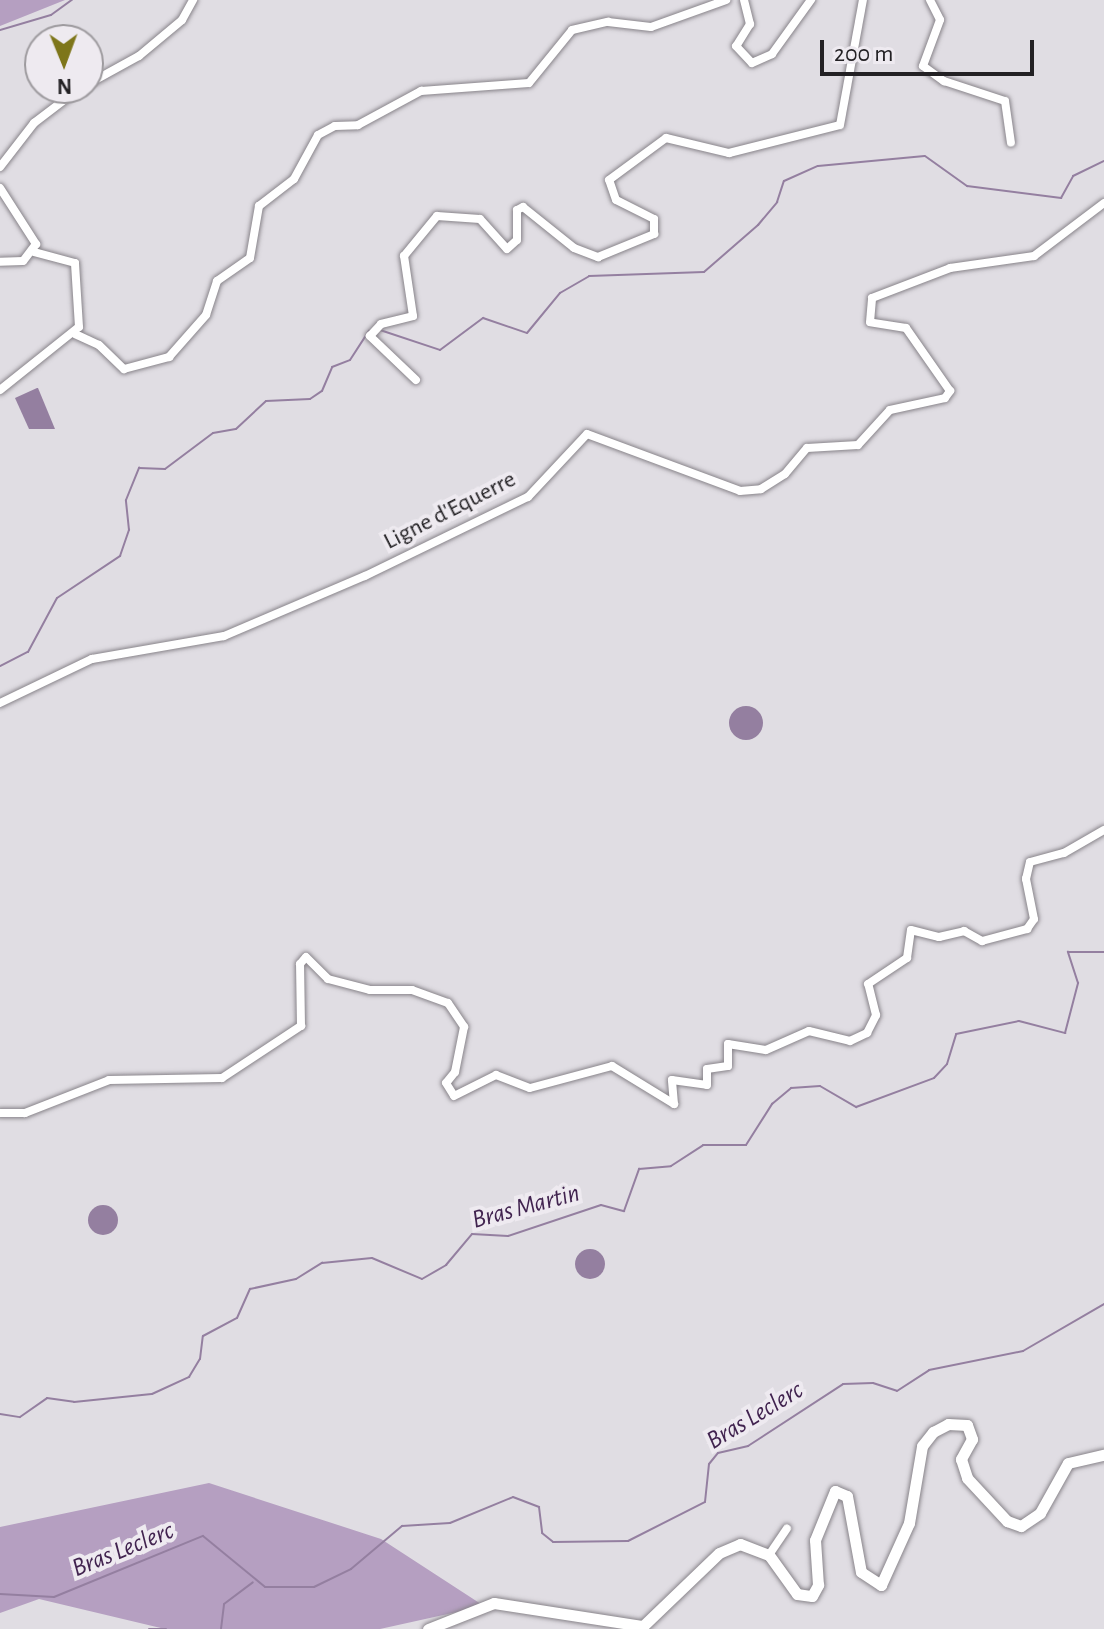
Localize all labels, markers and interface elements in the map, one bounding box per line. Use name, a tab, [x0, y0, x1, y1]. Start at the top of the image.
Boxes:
north arrow	[24, 24, 104, 104]
scale bar	[824, 24, 1038, 74]
text: 200 m	[834, 42, 893, 66]
text: N	[57, 75, 72, 97]
street label: Ligne d'Equerre	[379, 465, 521, 557]
water label: Bras Martin	[469, 1178, 583, 1236]
water label: Bras Leclerc	[701, 1375, 809, 1457]
water label: Bras Leclerc	[68, 1516, 178, 1584]

